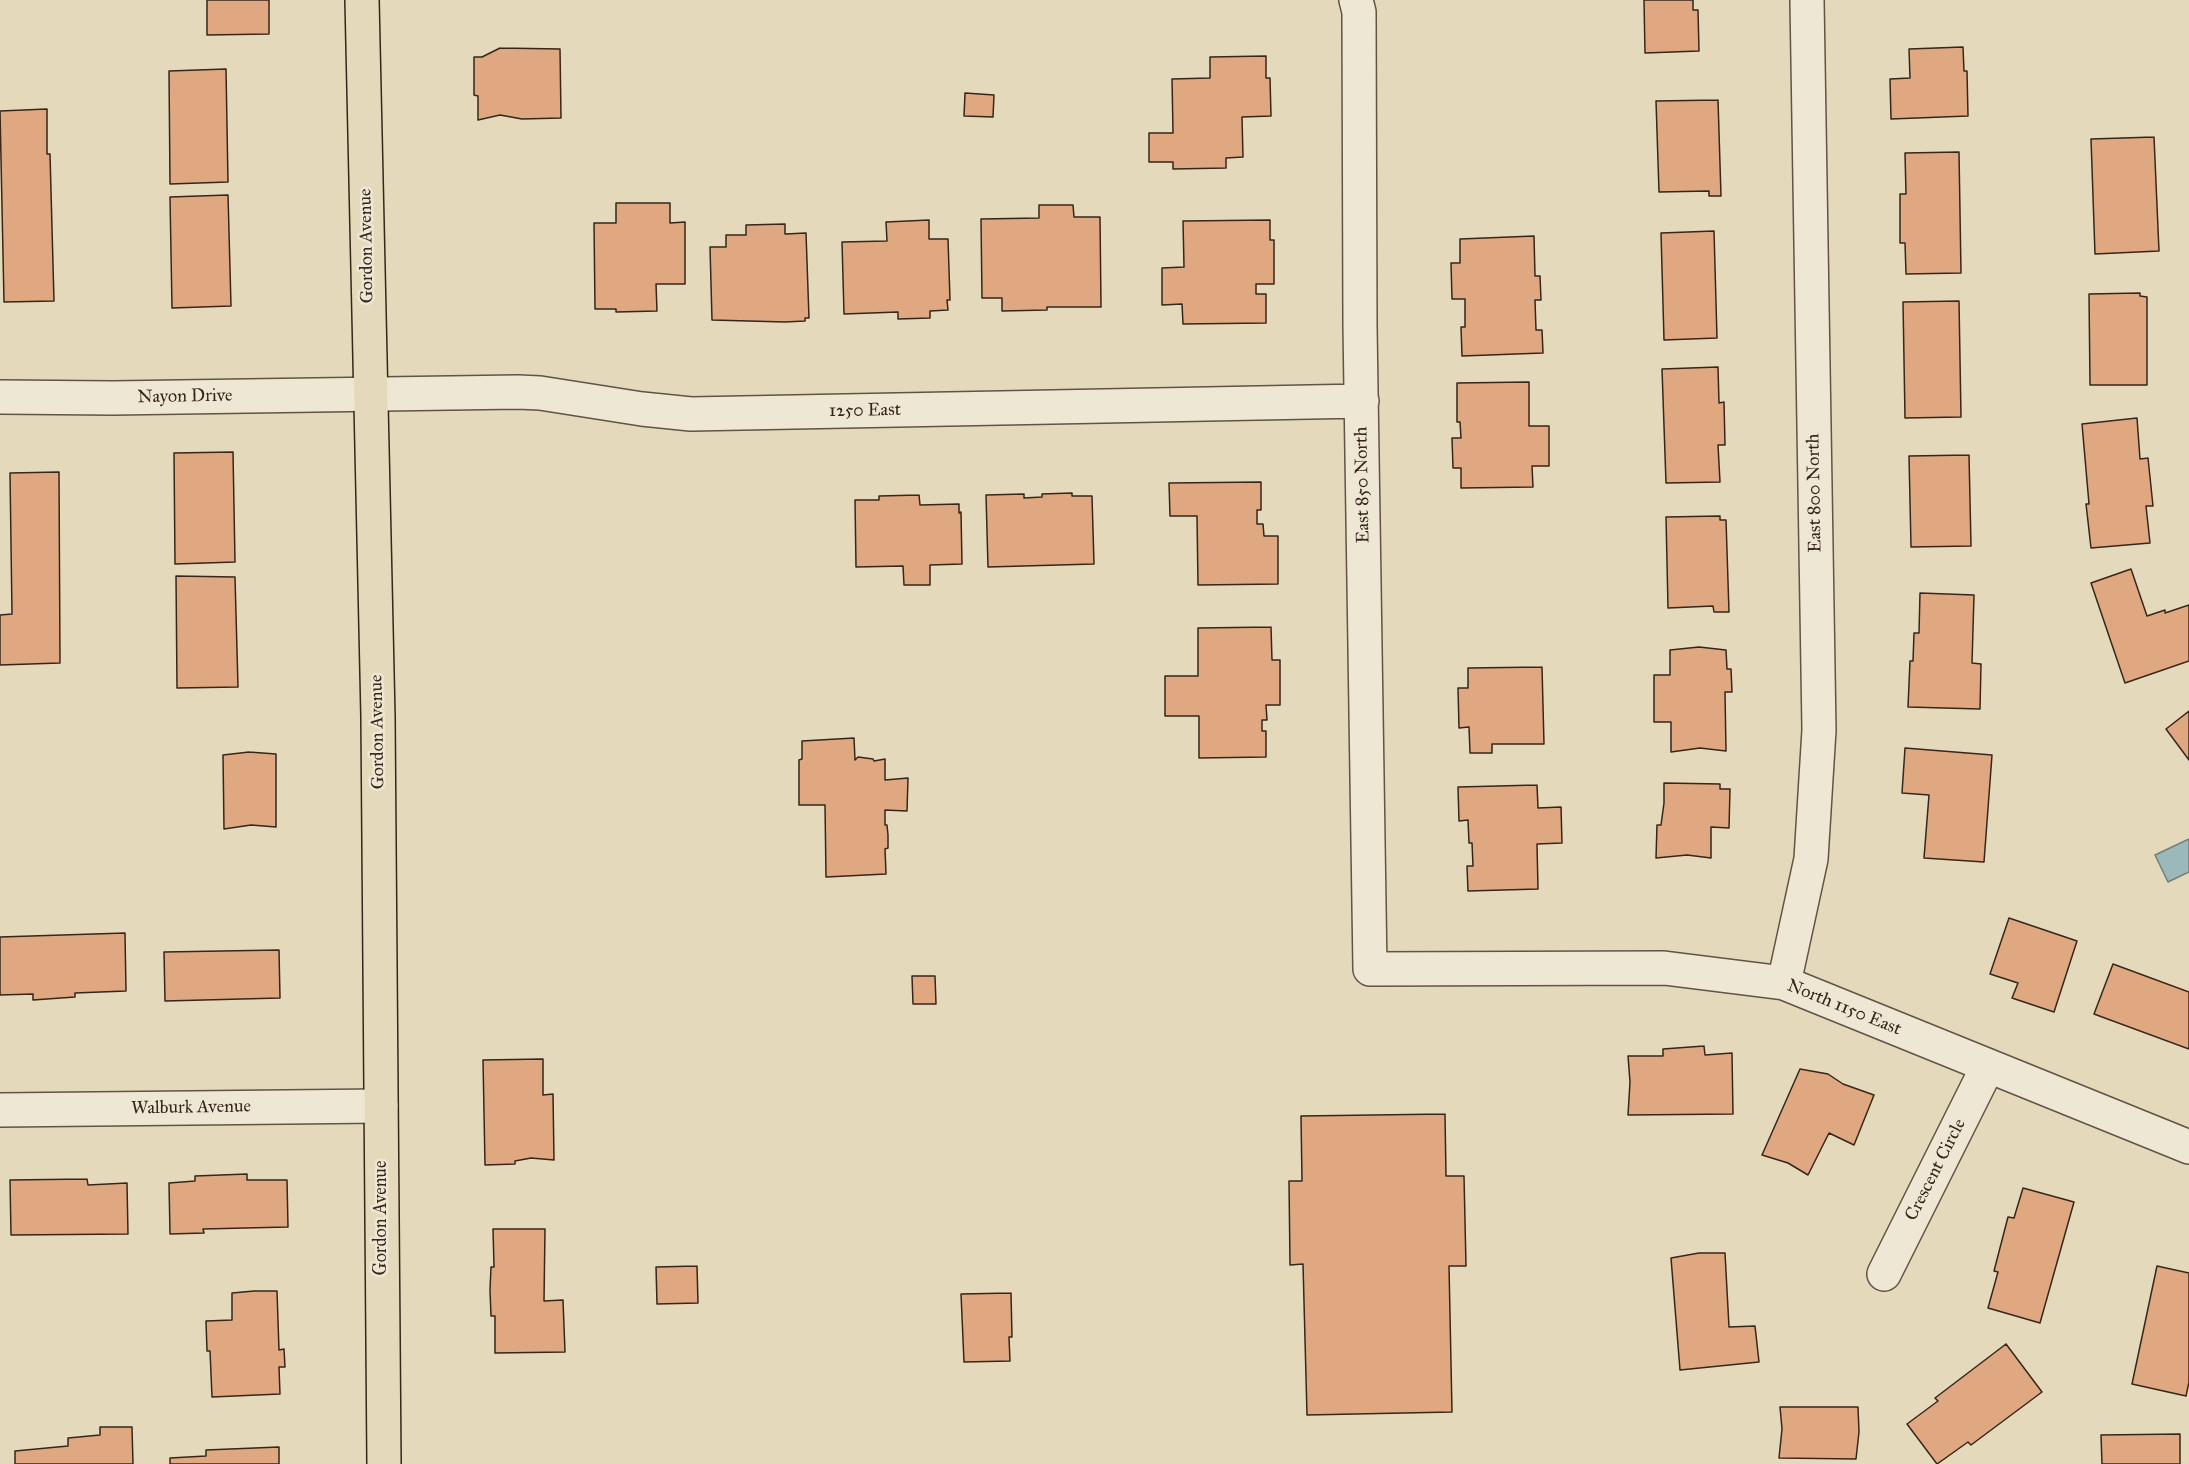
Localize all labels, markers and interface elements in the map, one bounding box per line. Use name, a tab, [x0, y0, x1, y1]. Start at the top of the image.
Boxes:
street label: Gordon Avenue	[355, 188, 379, 304]
street label: Nayon Drive	[137, 385, 233, 409]
street label: 1250 East	[829, 400, 901, 422]
street label: East 850 North	[1351, 426, 1375, 544]
street label: East 800 North	[1803, 433, 1827, 553]
street label: Gordon Avenue	[366, 674, 390, 790]
street label: North 1150 East	[1784, 975, 1904, 1041]
street label: Walburk Avenue	[131, 1096, 251, 1120]
street label: Crescent Circle	[1901, 1115, 1971, 1225]
street label: Gordon Avenue	[371, 1161, 393, 1275]

